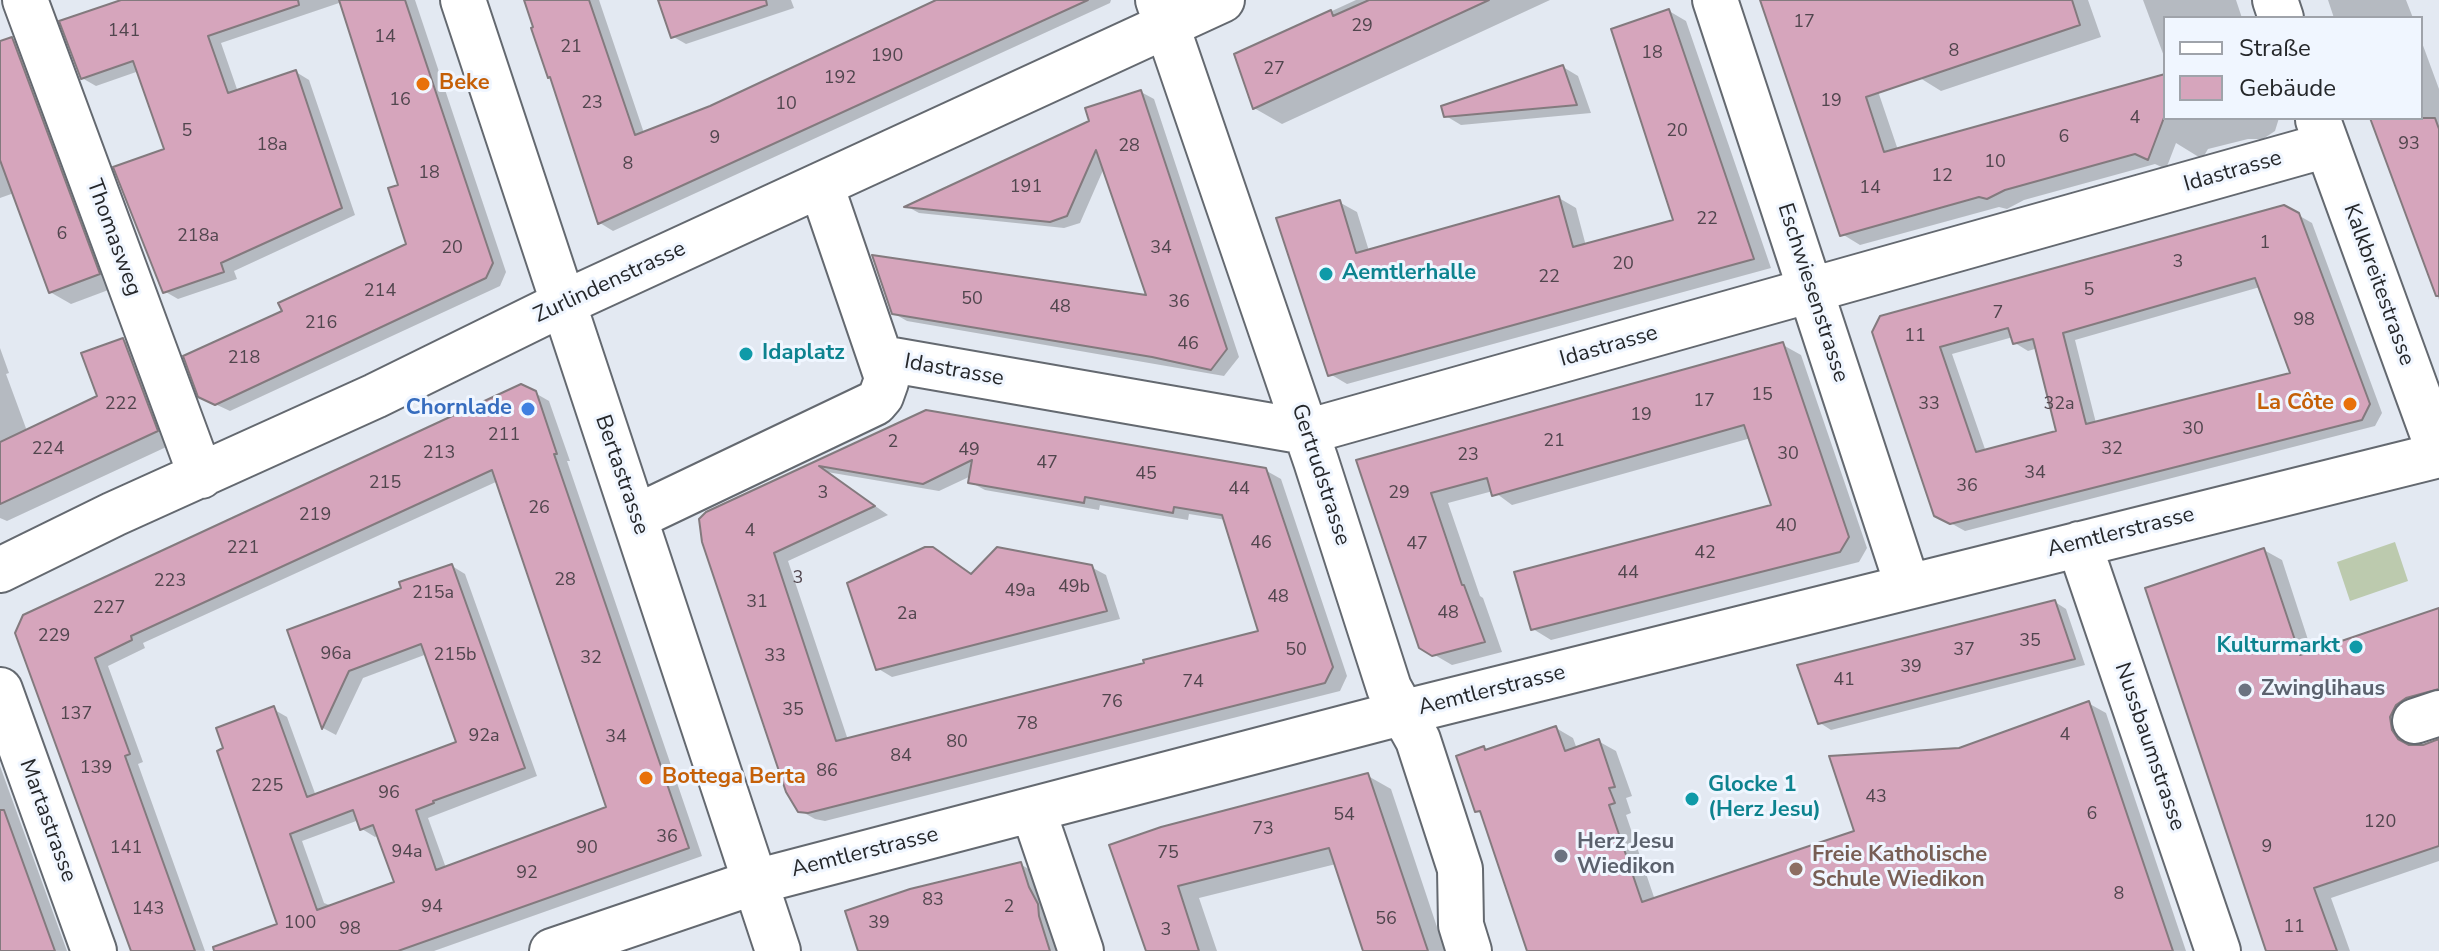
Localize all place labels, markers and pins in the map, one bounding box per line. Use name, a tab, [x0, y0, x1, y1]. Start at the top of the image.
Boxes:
place label: Beke	[439, 71, 490, 97]
marker: Beke	[414, 75, 432, 93]
place label: Aemtlerhalle	[1342, 261, 1476, 287]
marker: Aemtlerhalle	[1317, 265, 1335, 283]
place label: Idaplatz	[762, 341, 845, 367]
marker: Idaplatz	[737, 345, 755, 363]
place label: La Côte	[2257, 391, 2334, 417]
marker: La Côte	[2341, 395, 2359, 413]
place label: Chornlade	[406, 396, 512, 422]
marker: Chornlade	[519, 400, 537, 418]
place label: Kulturmarkt	[2216, 634, 2340, 660]
marker: Kulturmarkt	[2347, 638, 2365, 656]
place label: Zwinglihaus	[2261, 677, 2385, 703]
marker: Zwinglihaus	[2236, 681, 2254, 699]
place label: Bottega Berta	[662, 765, 806, 791]
marker: Bottega Berta	[637, 769, 655, 787]
place label: Glocke 1 (Herz Jesu)	[1708, 773, 1821, 824]
marker: Glocke 1 (Herz Jesu)	[1683, 790, 1701, 808]
place label: Herz Jesu Wiedikon	[1577, 830, 1675, 882]
place label: Freie Katholische Schule Wiedikon	[1812, 843, 1987, 894]
marker: Herz Jesu Wiedikon	[1552, 847, 1570, 865]
marker: Freie Katholische Schule Wiedikon	[1787, 860, 1805, 878]

